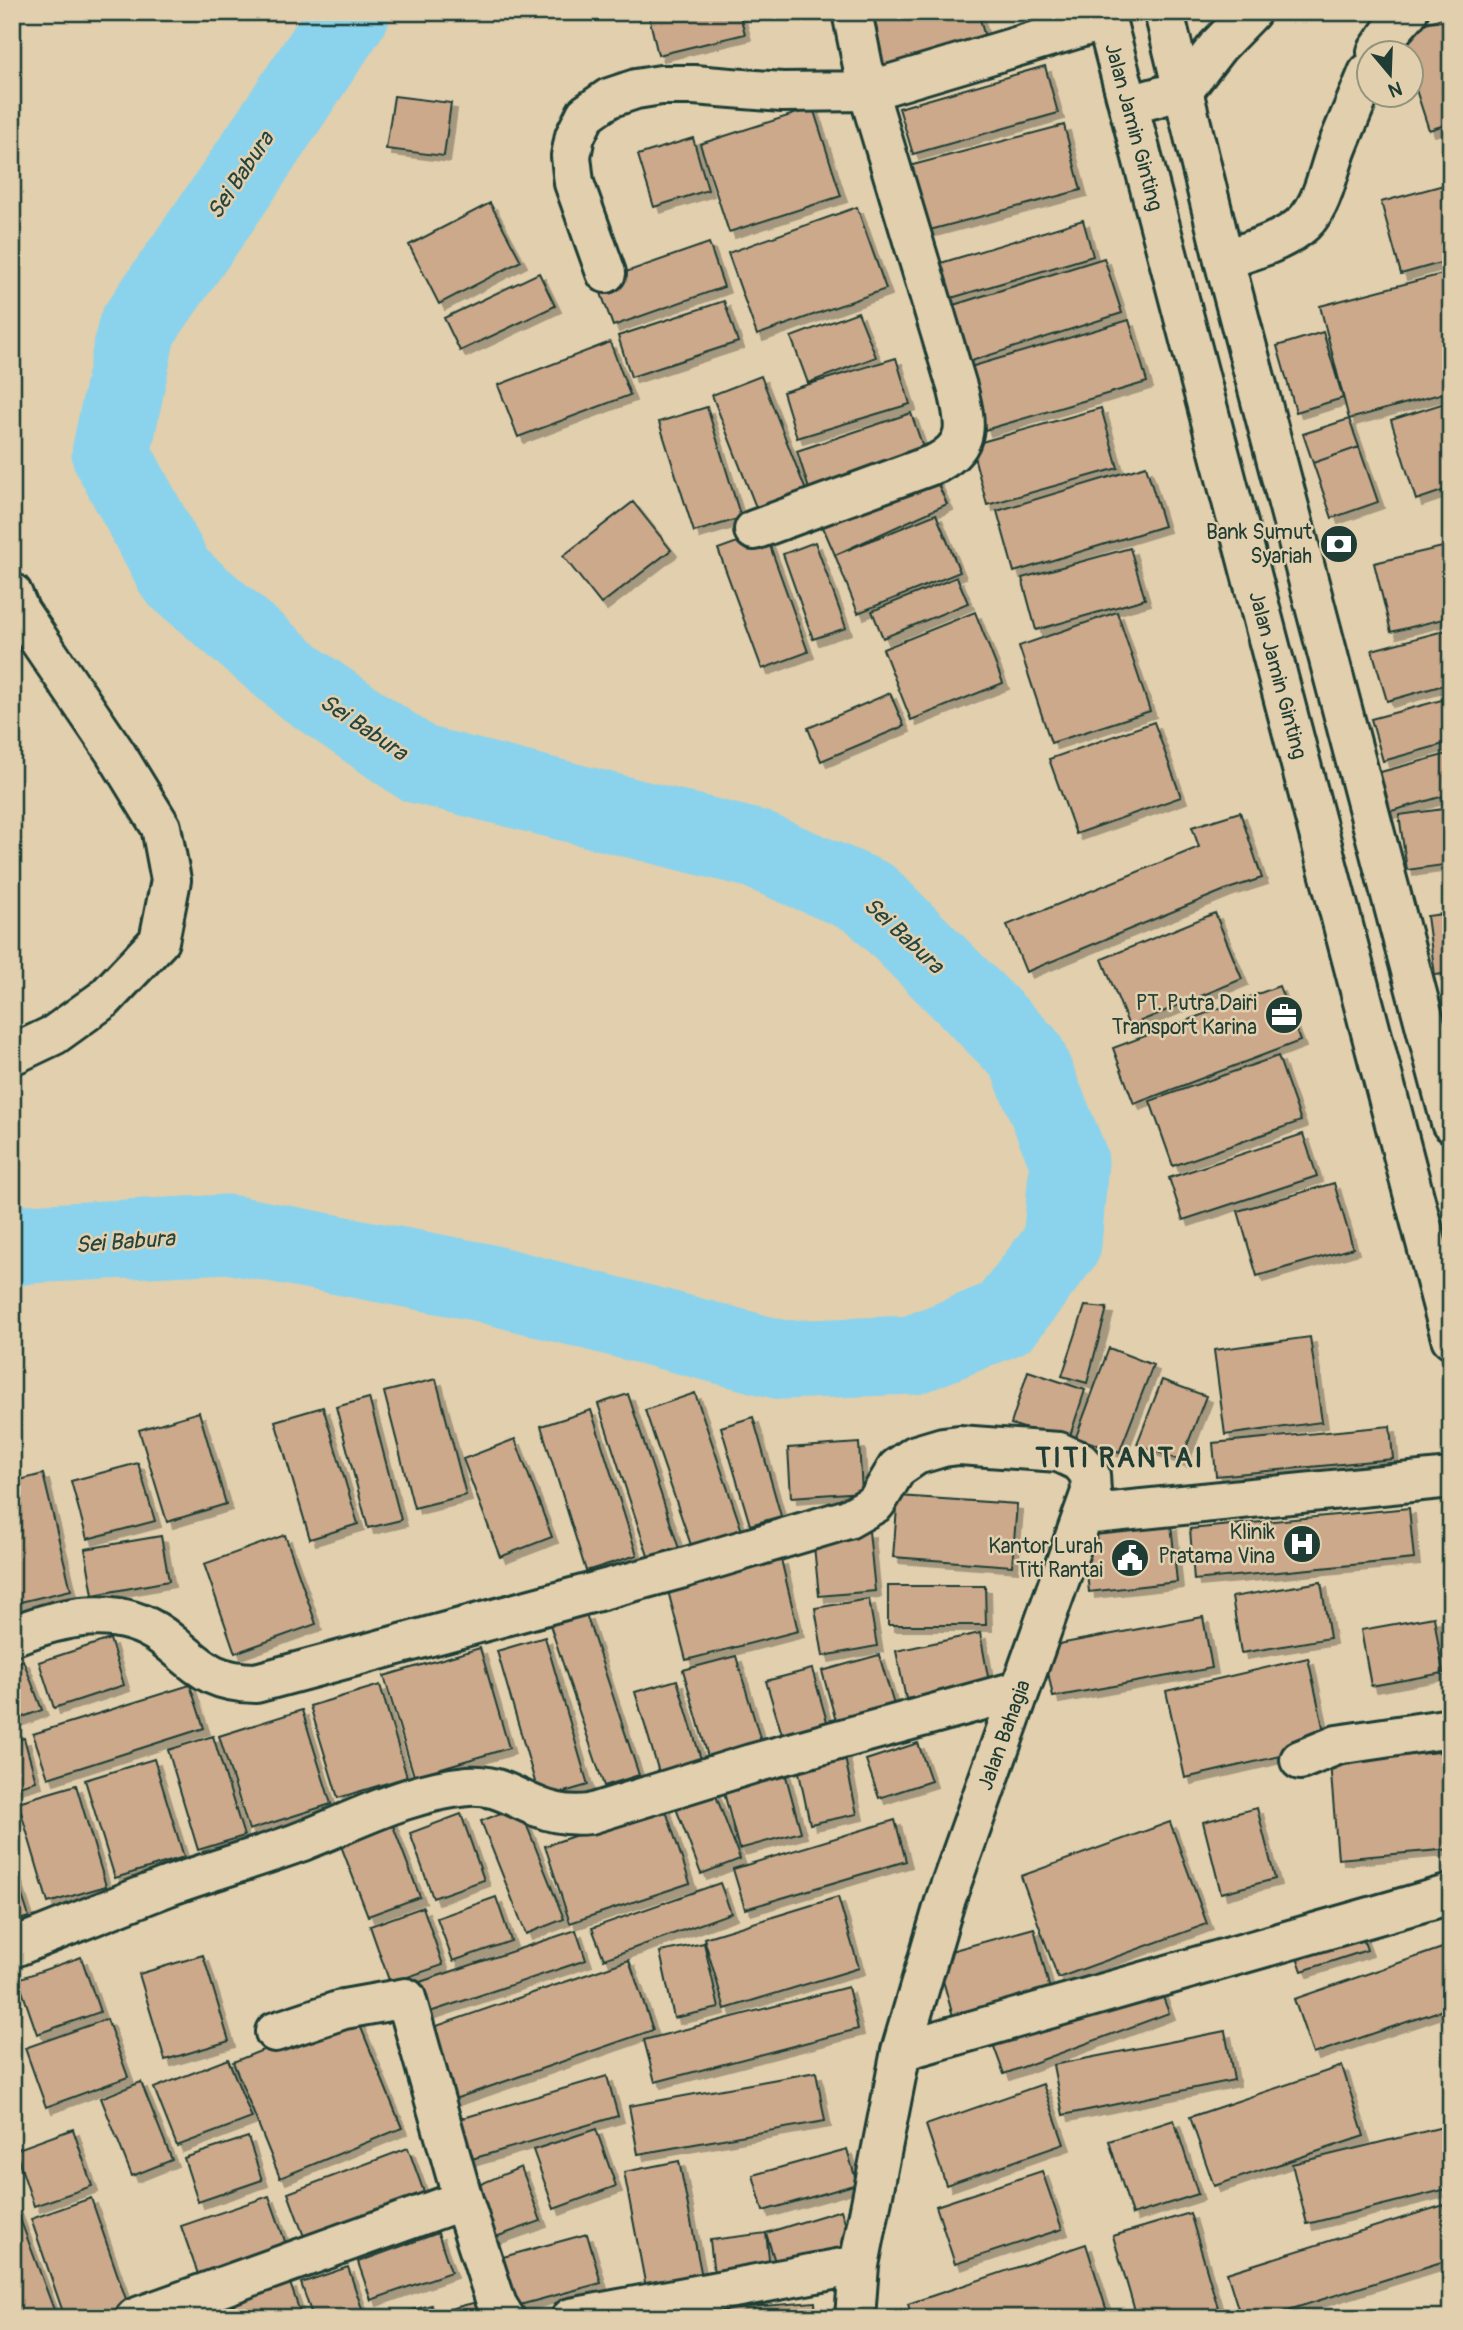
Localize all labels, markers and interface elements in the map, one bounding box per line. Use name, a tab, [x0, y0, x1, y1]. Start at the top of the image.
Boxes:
north arrow	[1354, 38, 1424, 108]
street label: Jalan Jamin Ginting	[1098, 40, 1169, 214]
text: N	[1385, 76, 1405, 103]
water label: Sei Babura	[201, 125, 281, 225]
place label: Bank Sumut Syariah	[1206, 519, 1313, 570]
bank icon: Bank Sumut Syariah	[1318, 523, 1360, 565]
street label: Jalan Jamin Ginting	[1242, 588, 1313, 762]
water label: Sei Babura	[314, 688, 414, 768]
water label: Sei Babura	[857, 891, 951, 981]
place label: PT. Putra Dairi Transport Karina	[1112, 990, 1257, 1041]
office icon: PT. Putra Dairi Transport Karina	[1263, 994, 1305, 1036]
water label: Sei Babura	[74, 1223, 177, 1259]
district label: TITI RANTAI	[1034, 1441, 1205, 1476]
place label: Klinik Pratama Vina	[1158, 1519, 1275, 1570]
hospital icon: Klinik Pratama Vina	[1281, 1523, 1323, 1565]
place label: Kantor Lurah Titi Rantai	[988, 1533, 1103, 1584]
public building icon: Kantor Lurah Titi Rantai	[1109, 1537, 1151, 1579]
street label: Jalan Bahagia	[972, 1676, 1037, 1794]

